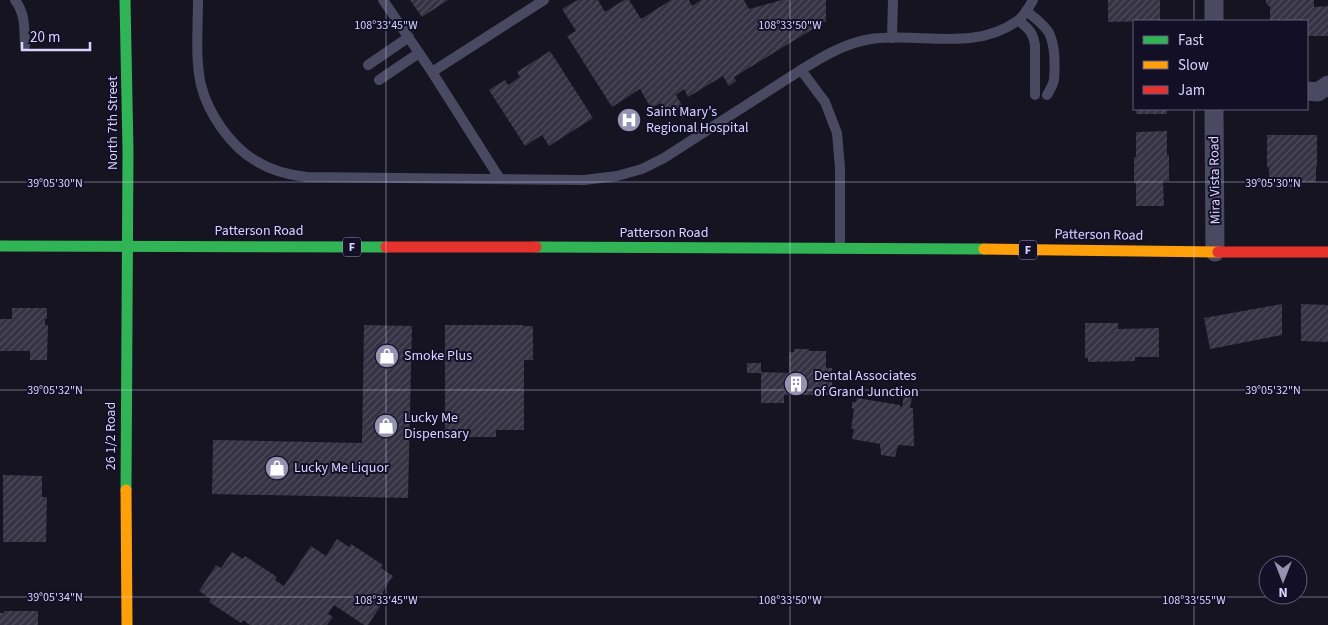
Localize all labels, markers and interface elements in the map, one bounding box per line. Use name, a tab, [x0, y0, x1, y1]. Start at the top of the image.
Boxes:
text: 108°33'45"W	[354, 17, 418, 34]
text: 108°33'50"W	[758, 17, 822, 34]
scale bar	[22, 20, 90, 52]
legend	[1133, 20, 1308, 110]
text: 20 m	[30, 27, 60, 48]
text: Fast	[1178, 30, 1204, 51]
text: Slow	[1178, 55, 1209, 76]
street label: North 7th Street	[103, 76, 123, 170]
text: Jam	[1178, 80, 1205, 101]
place label: Saint Mary's Regional Hospital	[646, 102, 749, 138]
hospital icon: Saint Mary's Regional Hospital	[616, 107, 642, 133]
street label: Mira Vista Road	[1204, 136, 1226, 224]
text: 39°05'30"N	[27, 175, 83, 192]
text: 39°05'30"N	[1245, 175, 1301, 192]
street label: Patterson Road	[215, 221, 303, 241]
street label: Patterson Road	[620, 223, 708, 243]
street label: Patterson Road	[1054, 224, 1144, 246]
road number: F	[343, 238, 361, 256]
road number: F	[1019, 240, 1037, 260]
shop icon: Smoke Plus	[374, 343, 400, 369]
place label: Smoke Plus	[404, 346, 472, 366]
place label: Dental Associates of Grand Junction	[814, 366, 919, 402]
building icon: Dental Associates of Grand Junction	[783, 371, 809, 397]
text: 39°05'32"N	[27, 382, 83, 399]
text: 39°05'32"N	[1245, 382, 1301, 399]
street label: 26 1/2 Road	[101, 402, 121, 470]
place label: Lucky Me Dispensary	[404, 408, 469, 444]
shop icon: Lucky Me Dispensary	[373, 413, 399, 439]
shop icon: Lucky Me Liquor	[264, 455, 290, 481]
place label: Lucky Me Liquor	[294, 458, 389, 478]
north arrow	[1258, 555, 1308, 605]
text: N	[1278, 582, 1288, 602]
text: 39°05'34"N	[27, 589, 83, 606]
text: 108°33'45"W	[354, 592, 418, 609]
text: 108°33'50"W	[758, 592, 822, 609]
text: 108°33'55"W	[1162, 592, 1226, 609]

